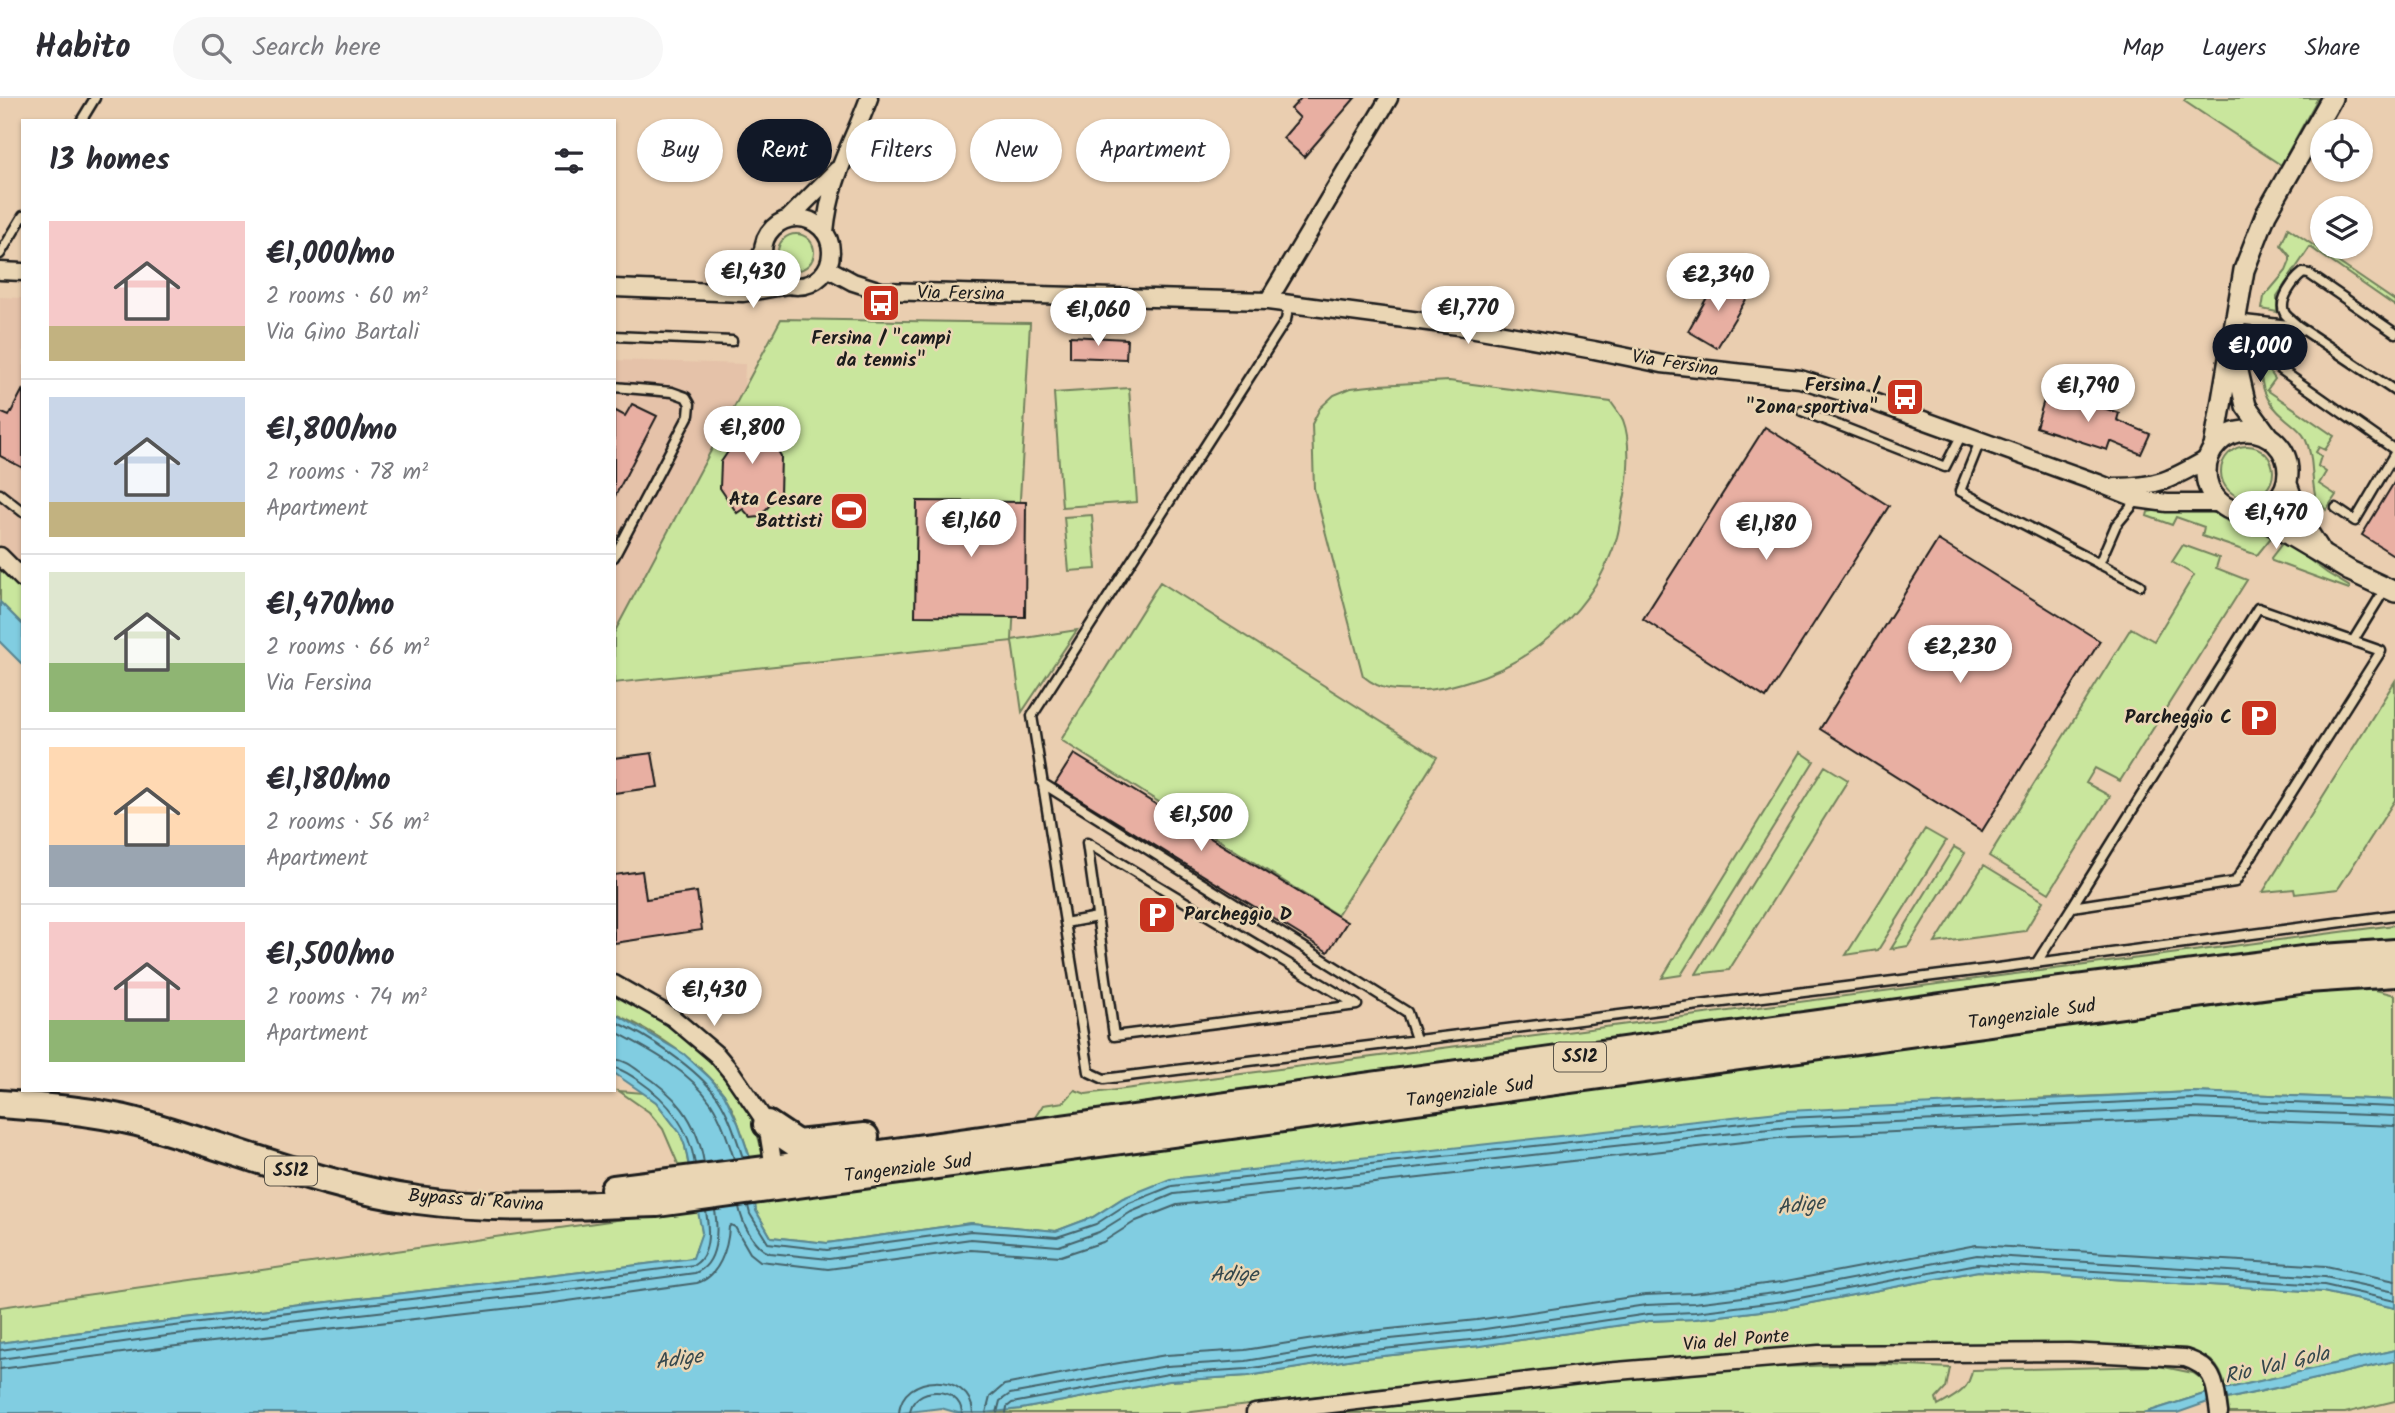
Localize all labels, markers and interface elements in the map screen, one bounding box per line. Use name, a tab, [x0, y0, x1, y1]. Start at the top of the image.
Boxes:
search box	[173, 17, 663, 80]
text: Habito	[35, 22, 131, 75]
text: Search here	[253, 27, 381, 69]
icon: search	[197, 29, 235, 67]
text: Map	[2122, 29, 2164, 68]
text: Layers	[2202, 29, 2266, 68]
text: Share	[2304, 29, 2360, 68]
chip: Buy	[637, 119, 723, 182]
chip: Rent	[737, 119, 832, 182]
chip: Filters	[846, 119, 956, 182]
chip: New	[970, 119, 1062, 182]
chip: Apartment	[1076, 119, 1230, 182]
map controls	[2310, 119, 2373, 259]
button: locate	[2310, 119, 2373, 182]
text: 13 homes	[49, 137, 170, 185]
icon: filters	[550, 142, 588, 180]
button: layers	[2310, 196, 2373, 259]
text: €1,000/mo	[266, 231, 395, 279]
icon: home	[105, 249, 189, 333]
pin: €1,430	[696, 250, 810, 310]
pin: €2,340	[1661, 254, 1775, 313]
text: €1,430	[721, 255, 785, 291]
text: €2,340	[1683, 258, 1753, 294]
street label: Via Fersina	[917, 278, 1005, 310]
text: 2 rooms · 60 m²	[266, 279, 428, 315]
bus stop icon: Fersina / "campi da tennis"	[860, 282, 902, 324]
pin: €1,770	[1411, 286, 1525, 346]
pin: €1,060	[1041, 288, 1155, 348]
text: €1,770	[1437, 291, 1499, 327]
text: €1,060	[1066, 293, 1130, 329]
text: Via Gino Bartali	[266, 315, 419, 351]
place label: Fersina / "campi da tennis"	[811, 324, 952, 376]
pin: €1,000	[2203, 324, 2317, 384]
text: €1,000	[2229, 329, 2291, 365]
street label: Via Fersina	[1629, 342, 1721, 386]
pin: €1,790	[2031, 364, 2145, 424]
text: €1,790	[2057, 369, 2119, 405]
place label: Fersina / "Zona sportiva"	[1745, 371, 1881, 423]
bus stop icon: Fersina / "Zona sportiva"	[1884, 376, 1926, 418]
pin: €1,800	[695, 406, 809, 466]
text: €1,800/mo	[266, 407, 397, 455]
text: €1,800	[720, 411, 784, 447]
icon: home	[105, 425, 189, 509]
text: 2 rooms · 78 m²	[266, 455, 428, 491]
place label: Ata Cesare Battisti	[729, 485, 823, 537]
sports icon: Ata Cesare Battisti	[828, 490, 870, 532]
text: Apartment	[266, 491, 368, 527]
pin: €1,470	[2219, 491, 2333, 551]
text: €1,470	[2245, 496, 2307, 532]
pin: €1,160	[914, 500, 1028, 559]
pin: €1,180	[1709, 503, 1823, 562]
text: €1,160	[942, 504, 1000, 540]
text: €1,180	[1736, 507, 1796, 543]
text: €1,470/mo	[266, 582, 395, 630]
icon: home	[105, 600, 189, 684]
pin: €2,230	[1903, 626, 2017, 685]
text: 2 rooms · 66 m²	[266, 630, 429, 666]
text: €2,230	[1924, 630, 1996, 666]
text: Via Fersina	[266, 666, 372, 702]
parking icon: Parcheggio C	[2238, 697, 2280, 739]
place label: Parcheggio C	[2125, 703, 2232, 733]
text: €1,180/mo	[266, 757, 391, 805]
icon: home	[105, 775, 189, 859]
pin: €1,500	[1144, 794, 1258, 853]
text: €1,500	[1170, 798, 1232, 834]
text: 2 rooms · 56 m²	[266, 805, 429, 841]
text: Apartment	[266, 841, 368, 877]
parking icon: Parcheggio D	[1136, 894, 1178, 936]
place label: Parcheggio D	[1184, 900, 1292, 930]
text: €1,500/mo	[266, 932, 395, 980]
icon: home	[105, 950, 189, 1034]
pin: €1,430	[657, 968, 771, 1028]
text: €1,430	[682, 973, 746, 1009]
text: 2 rooms · 74 m²	[266, 980, 427, 1016]
street label: Tangenziale Sud	[1966, 991, 2098, 1039]
text: Apartment	[266, 1016, 368, 1052]
road number: SS12	[1554, 1042, 1606, 1072]
street label: Tangenziale Sud	[1404, 1069, 1536, 1117]
street label: Tangenziale Sud	[843, 1146, 974, 1192]
road number: SS12	[265, 1156, 317, 1186]
street label: Bypass di Ravina	[407, 1181, 545, 1221]
water label: Adige	[1775, 1186, 1829, 1225]
water label: Adige	[1210, 1259, 1260, 1292]
street label: Via del Ponte	[1682, 1321, 1791, 1361]
water label: Rio Val Gola	[2221, 1338, 2334, 1394]
water label: Adige	[653, 1340, 707, 1380]

